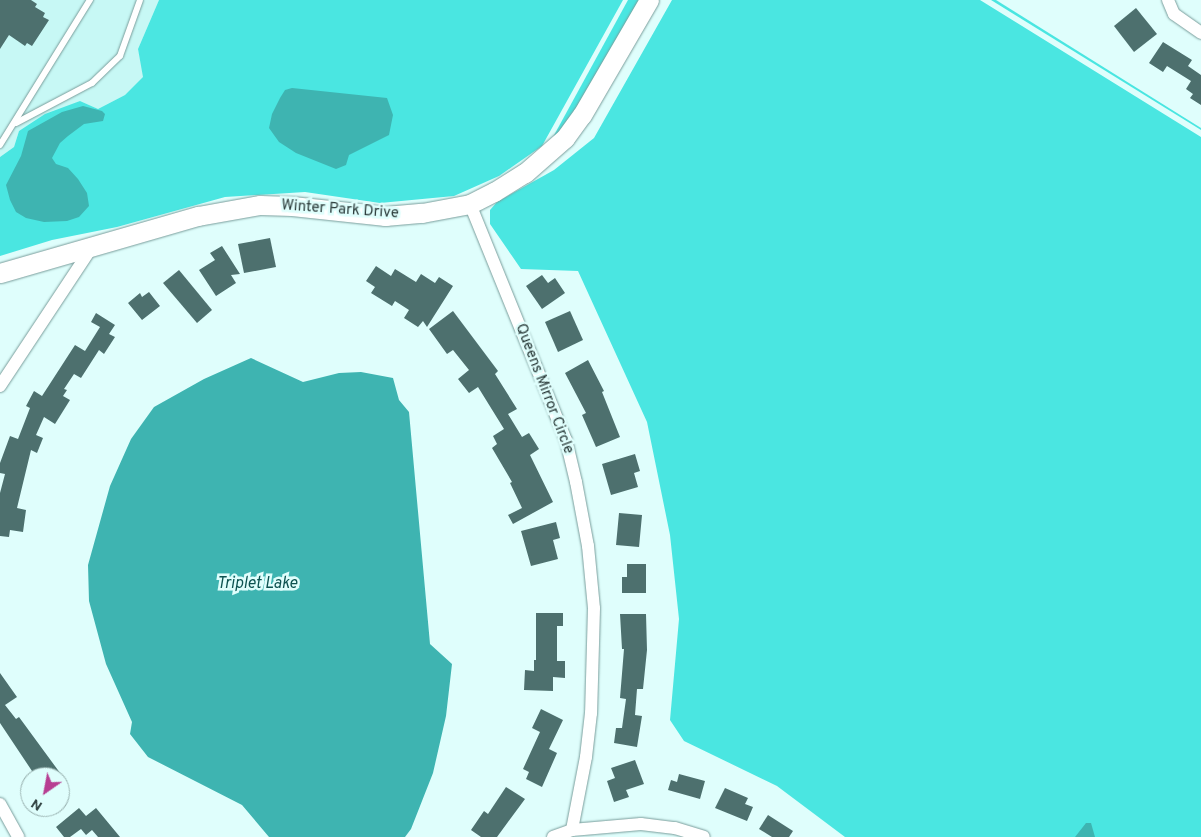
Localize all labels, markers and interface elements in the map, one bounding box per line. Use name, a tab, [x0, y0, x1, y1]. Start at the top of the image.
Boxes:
street label: Winter Park Drive	[281, 197, 399, 223]
street label: Queens Mirror Circle	[511, 321, 577, 457]
water label: Triplet Lake	[217, 574, 297, 594]
north arrow	[20, 767, 70, 817]
text: N	[28, 794, 46, 814]

